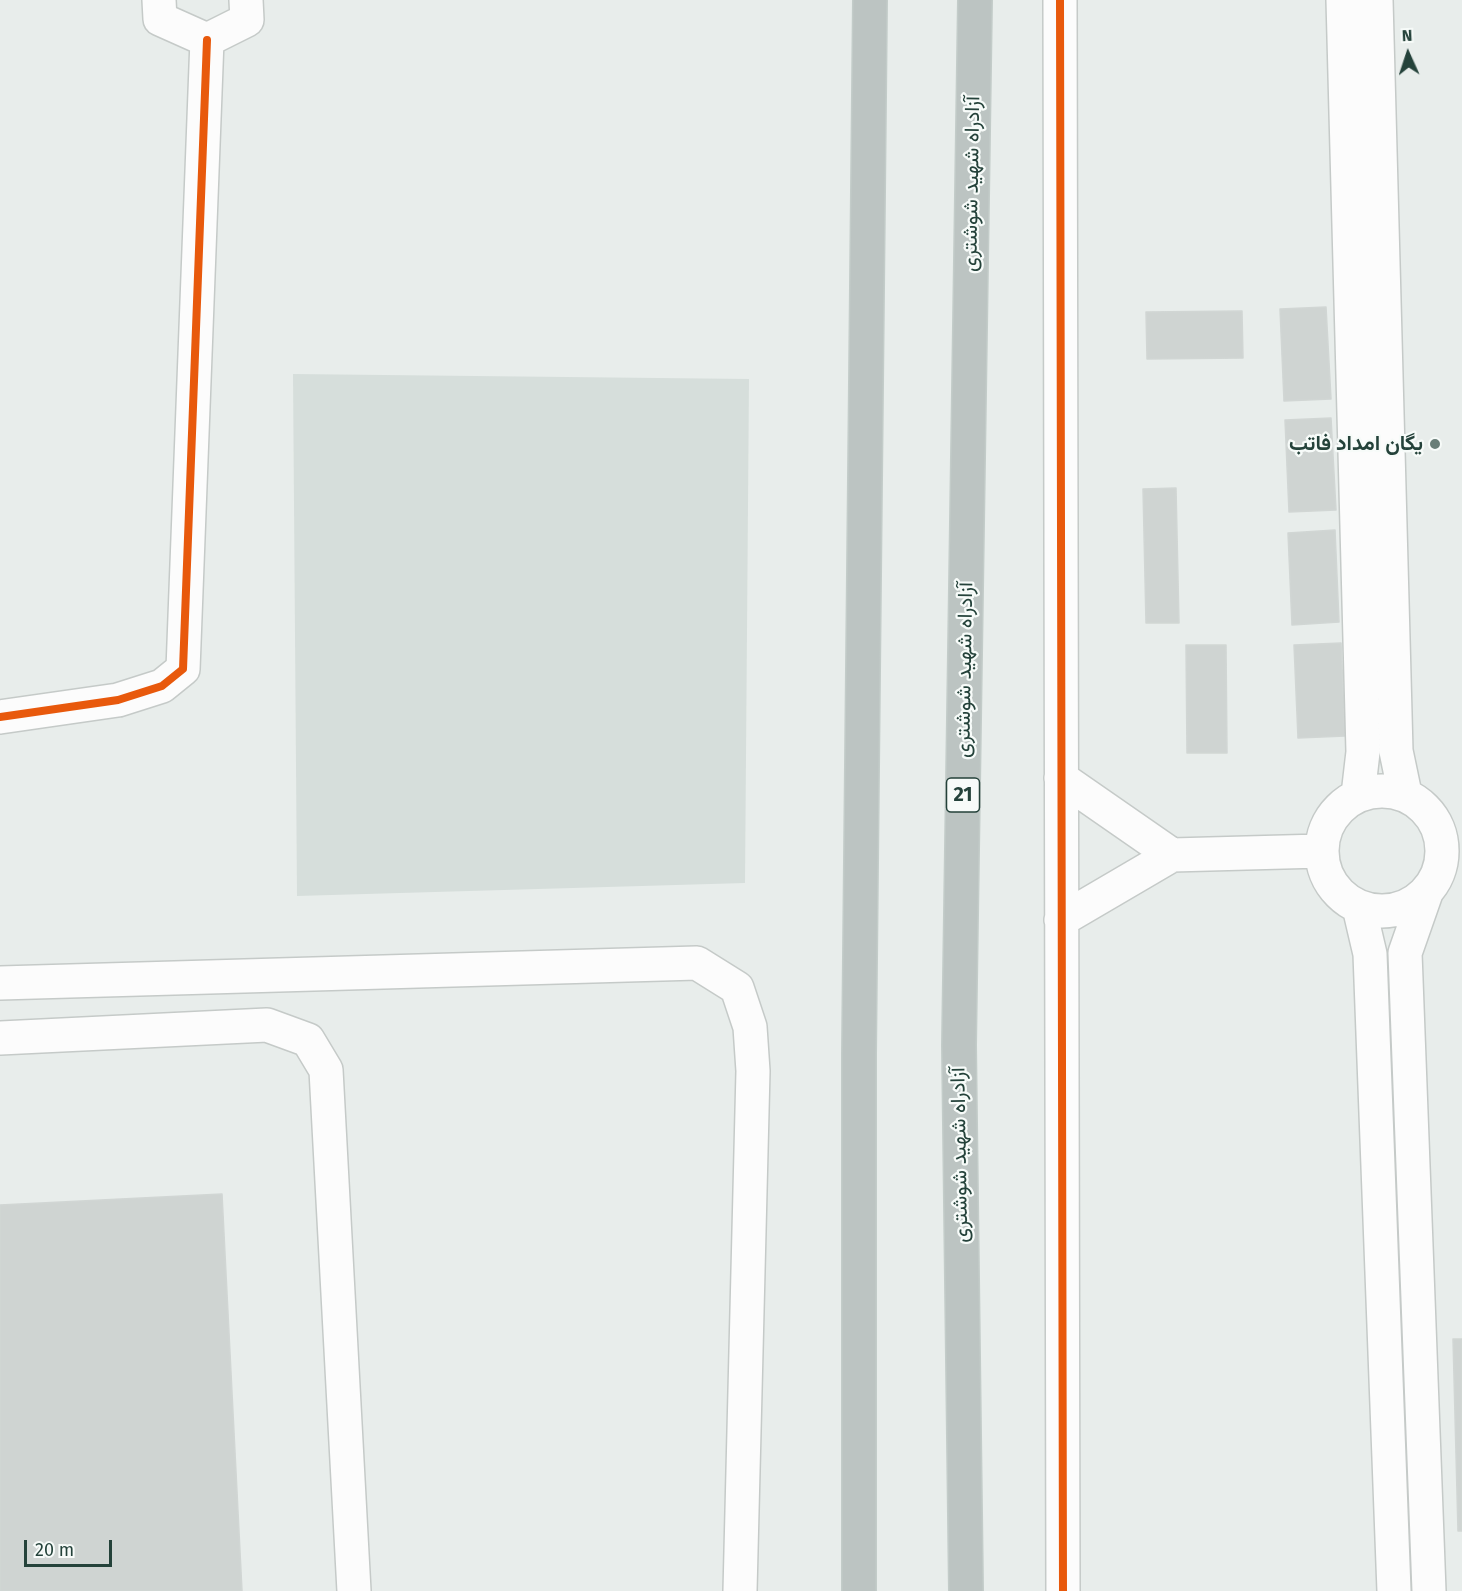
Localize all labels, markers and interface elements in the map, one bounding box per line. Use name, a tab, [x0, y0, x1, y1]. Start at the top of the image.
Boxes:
north arrow	[1378, 24, 1438, 84]
text: N	[1401, 26, 1413, 45]
street label: آزادراه شهید شوشتری	[958, 96, 986, 272]
place label: یگان امداد فاتب	[1289, 431, 1423, 457]
marker: یگان امداد فاتب	[1428, 437, 1442, 451]
street label: آزادراه شهید شوشتری	[951, 582, 979, 758]
road number: 21	[946, 778, 980, 812]
street label: آزادراه شهید شوشتری	[946, 1067, 974, 1243]
scale bar	[27, 1528, 116, 1566]
text: 20 m	[35, 1539, 74, 1561]

